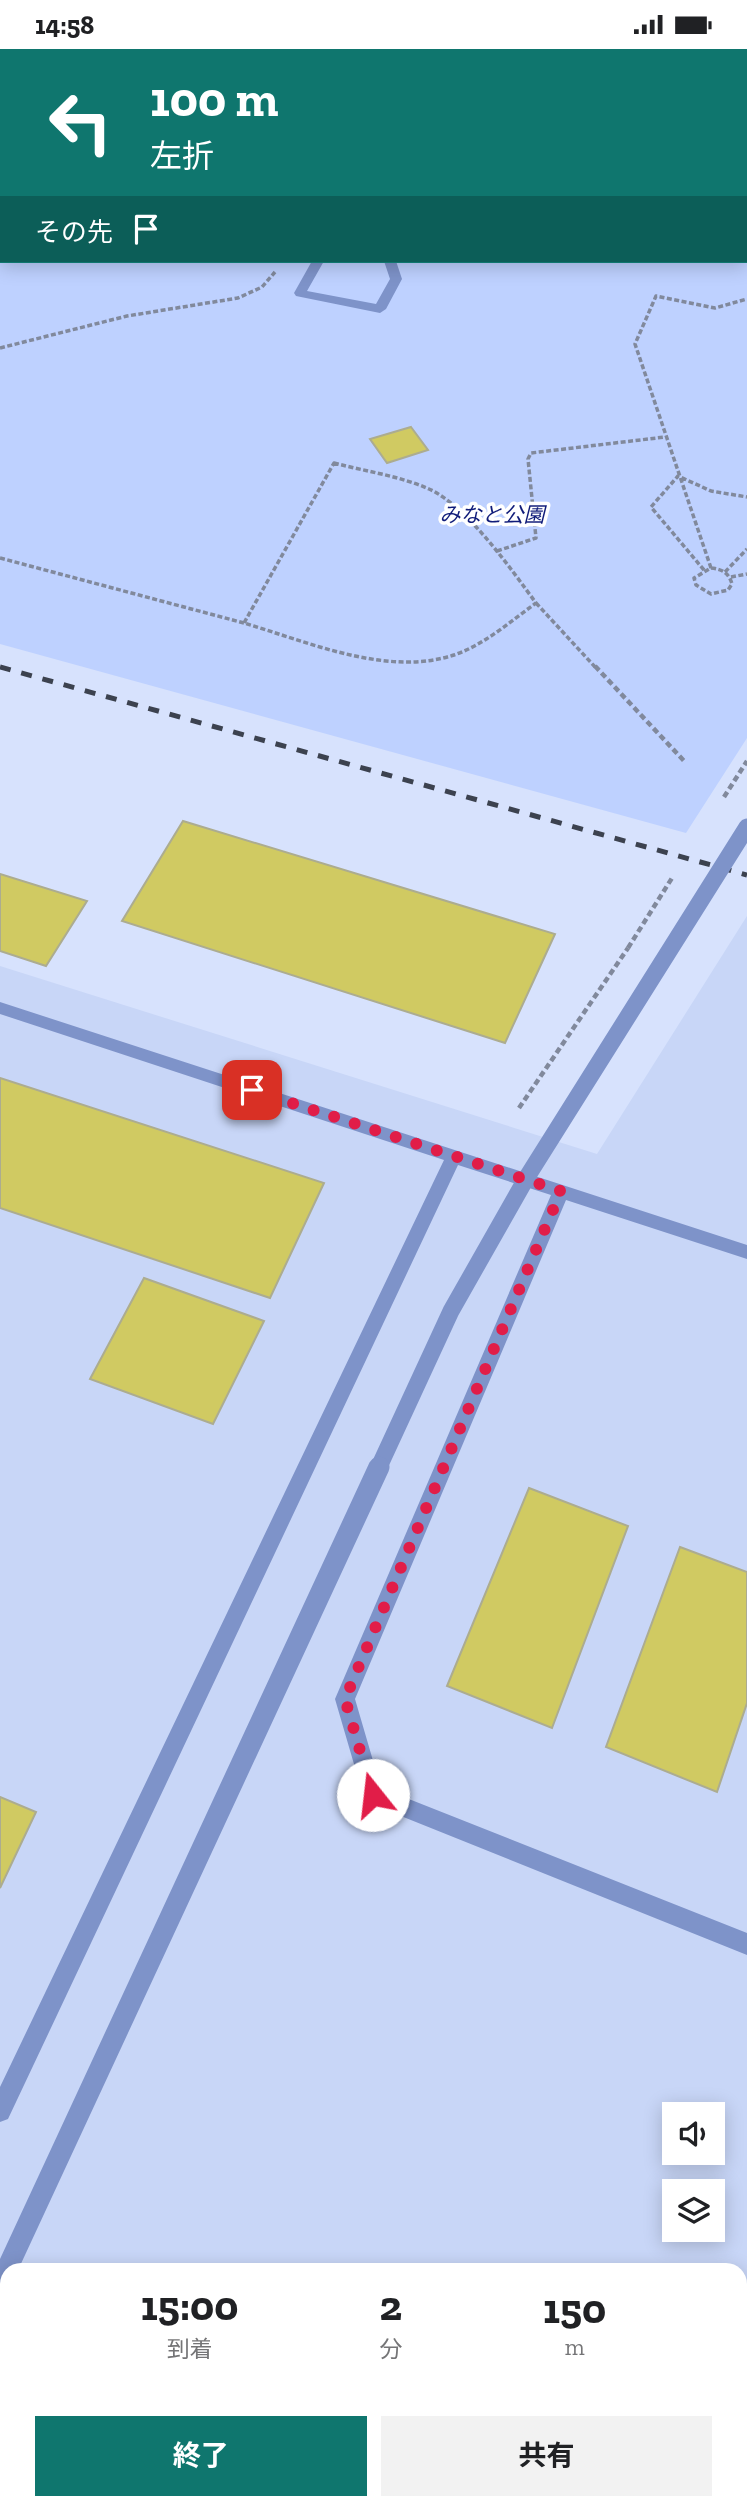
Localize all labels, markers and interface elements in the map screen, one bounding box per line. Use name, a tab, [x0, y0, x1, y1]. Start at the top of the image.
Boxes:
text: 14:58	[35, 9, 94, 41]
text: 100 m	[150, 70, 278, 129]
icon: left	[35, 77, 126, 168]
text: 左折	[150, 137, 214, 175]
icon: arrive	[127, 210, 165, 248]
text: その先	[35, 216, 113, 248]
park label: みなと公園	[440, 502, 547, 527]
pin	[222, 1060, 282, 1120]
icon: arrive	[233, 1071, 271, 1109]
position arrow	[336, 1758, 410, 1832]
map controls	[662, 2102, 725, 2242]
button: sound	[662, 2102, 725, 2165]
button: layers	[662, 2179, 725, 2242]
text: 15:00	[141, 2280, 239, 2331]
text: 2	[380, 2280, 402, 2331]
text: 150	[543, 2283, 606, 2334]
text: m	[565, 2333, 585, 2361]
text: 到着	[167, 2335, 213, 2363]
text: 分	[379, 2335, 402, 2363]
button: 終了	[35, 2416, 367, 2496]
button: 共有	[381, 2416, 712, 2496]

